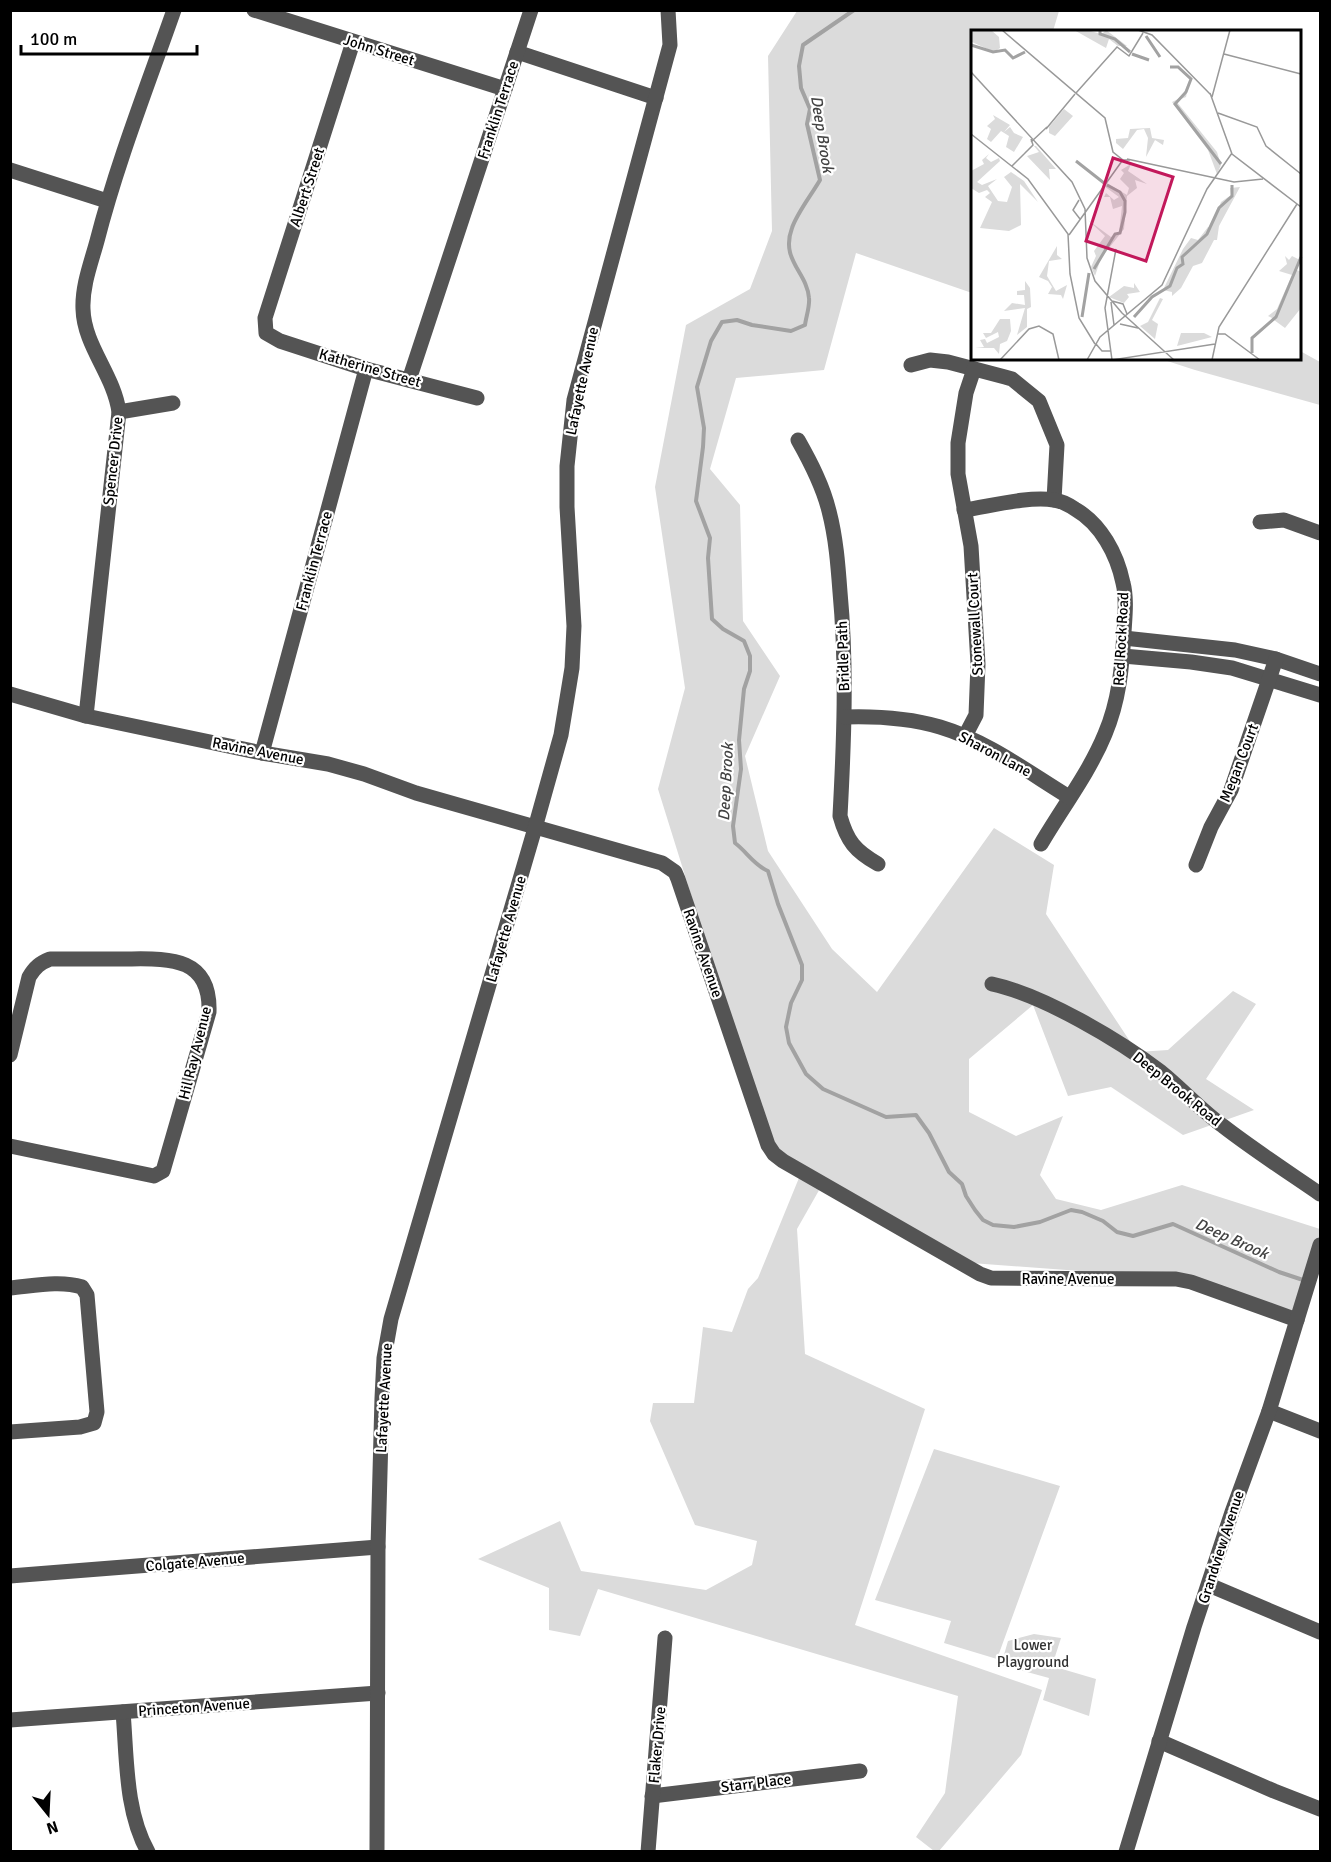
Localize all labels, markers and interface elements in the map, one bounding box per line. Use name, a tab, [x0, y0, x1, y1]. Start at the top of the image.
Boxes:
scale bar	[21, 18, 196, 56]
text: 100 m	[30, 28, 77, 50]
inset map	[971, 30, 1301, 360]
street label: John Street	[341, 31, 417, 69]
street label: Franklin Terrace	[474, 58, 522, 162]
water label: Deep Brook	[806, 94, 838, 176]
street label: Albert Street	[286, 145, 328, 229]
street label: Lafayette Avenue	[562, 325, 602, 437]
street label: Katherine Street	[317, 345, 423, 391]
street label: Spencer Drive	[99, 416, 127, 506]
street label: Franklin Terrace	[292, 509, 336, 613]
street label: Stonewall Court	[963, 572, 987, 676]
street label: Red Rock Road	[1110, 591, 1132, 687]
street label: Bridle Path	[833, 620, 853, 692]
street label: Megan Court	[1216, 721, 1262, 805]
street label: Sharon Lane	[956, 727, 1034, 781]
street label: Ravine Avenue	[211, 733, 305, 769]
water label: Deep Brook	[714, 741, 738, 822]
street label: Lafayette Avenue	[482, 874, 530, 984]
street label: Ravine Avenue	[679, 906, 727, 1000]
street label: Hil Ray Avenue	[175, 1005, 215, 1101]
street label: Deep Brook Road	[1129, 1048, 1225, 1130]
water label: Deep Brook	[1192, 1214, 1273, 1265]
street label: Ravine Avenue	[1022, 1270, 1114, 1288]
street label: Lafayette Avenue	[372, 1343, 396, 1453]
street label: Grandview Avenue	[1194, 1488, 1248, 1606]
street label: Colgate Avenue	[145, 1549, 245, 1575]
park label: Lower Playground	[997, 1636, 1069, 1671]
street label: Princeton Avenue	[137, 1694, 251, 1720]
street label: Flaker Drive	[645, 1706, 669, 1784]
street label: Starr Place	[720, 1770, 792, 1796]
north arrow	[18, 1784, 78, 1844]
text: N	[44, 1816, 61, 1839]

